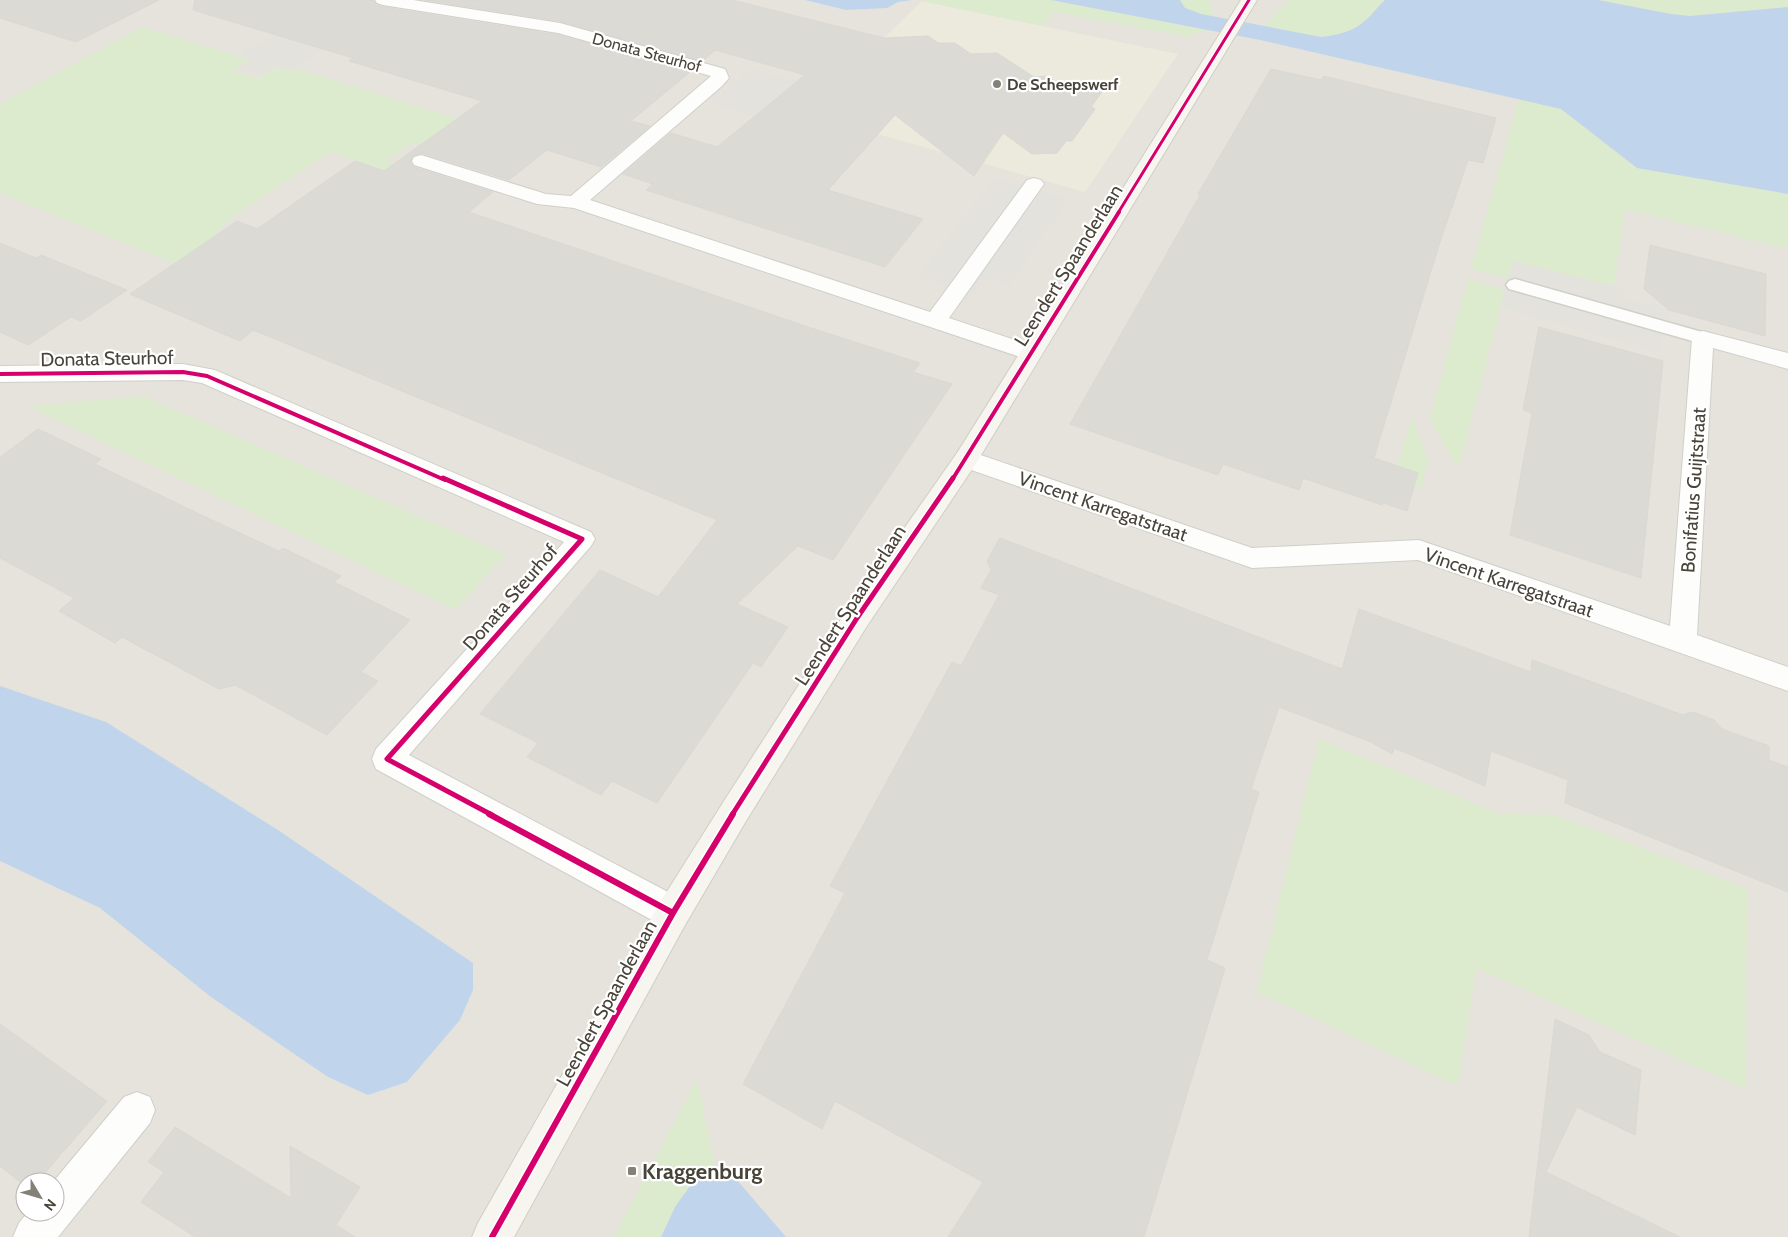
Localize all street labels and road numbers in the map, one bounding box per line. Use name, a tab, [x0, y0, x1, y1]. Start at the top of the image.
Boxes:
street label: Donata Steurhof	[590, 29, 704, 76]
street label: Leendert Spaanderlaan	[1009, 180, 1128, 350]
street label: Donata Steurhof	[40, 346, 175, 371]
street label: Bonifatius Guijtstraat	[1676, 406, 1711, 574]
street label: Vincent Karregatstraat	[1015, 467, 1191, 546]
street label: Leendert Spaanderlaan	[790, 521, 911, 690]
street label: Donata Steurhof	[458, 539, 563, 655]
street label: Vincent Karregatstraat	[1421, 543, 1597, 622]
street label: Leendert Spaanderlaan	[551, 916, 662, 1090]

